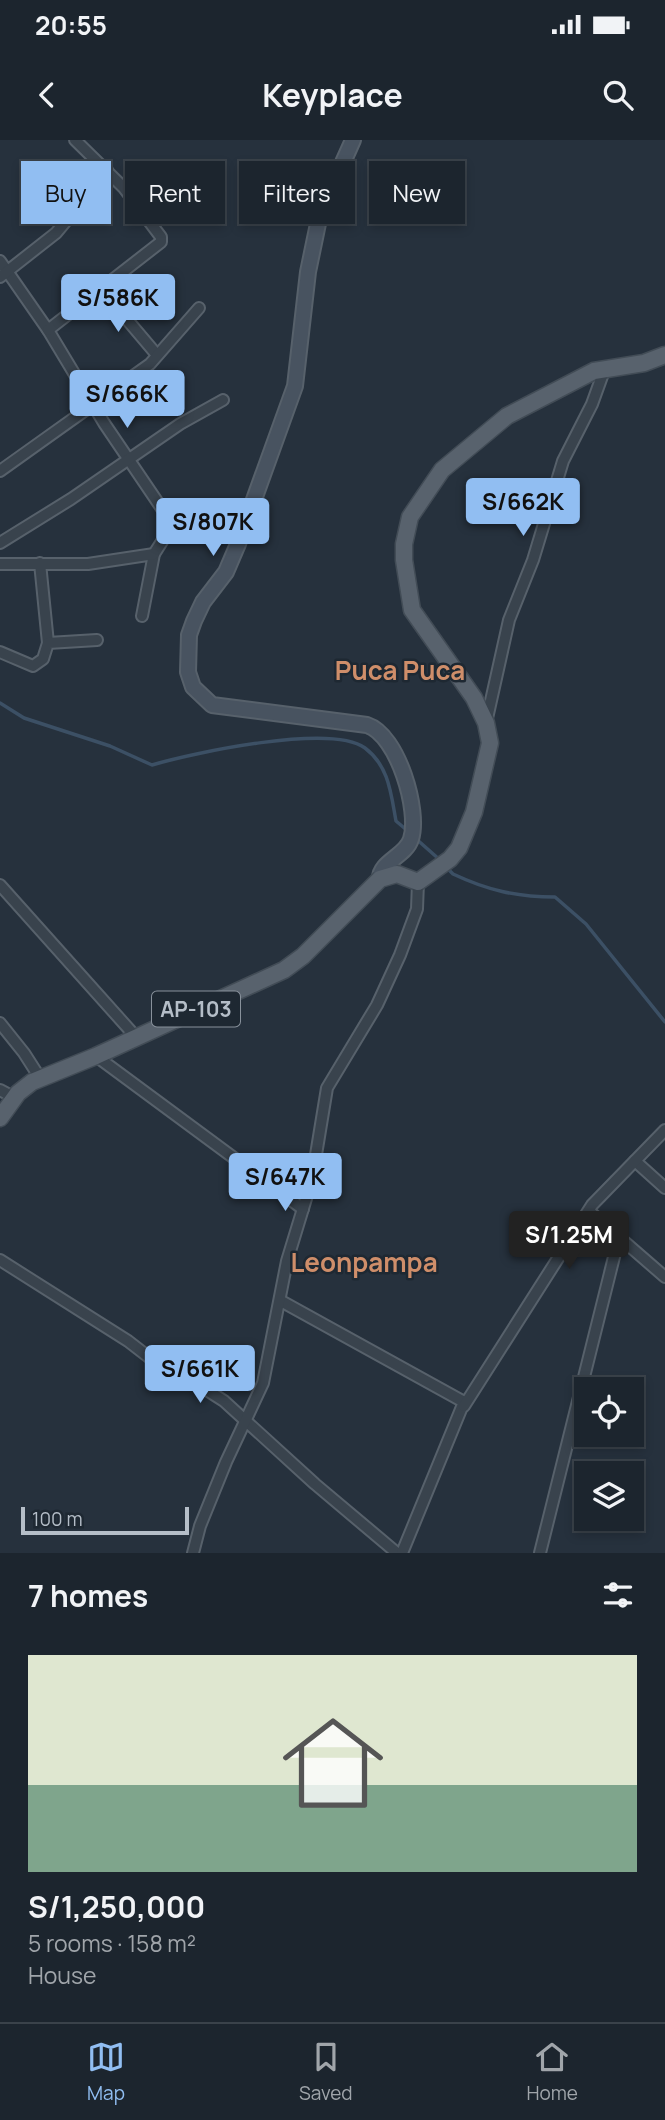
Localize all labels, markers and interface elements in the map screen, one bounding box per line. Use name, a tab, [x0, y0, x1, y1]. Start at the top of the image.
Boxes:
text: 20:55	[35, 7, 107, 43]
text: Keyplace	[262, 73, 403, 117]
icon: back	[28, 76, 66, 114]
icon: search	[599, 76, 637, 114]
chip: Buy	[21, 161, 111, 224]
chip: Rent	[125, 161, 225, 224]
chip: Filters	[239, 161, 355, 224]
chip: New	[369, 161, 465, 224]
pin: S/586K	[61, 274, 175, 334]
text: S/586K	[77, 281, 159, 313]
pin: S/666K	[70, 370, 184, 430]
text: S/666K	[86, 377, 168, 409]
pin: S/662K	[466, 478, 580, 538]
text: S/662K	[482, 485, 564, 517]
pin: S/807K	[156, 498, 270, 558]
text: S/807K	[172, 505, 254, 537]
district label: Puca Puca	[335, 652, 465, 688]
road number: AP-103	[152, 992, 240, 1026]
pin: S/647K	[228, 1154, 342, 1213]
text: S/647K	[245, 1160, 325, 1192]
pin: S/1.25M	[504, 1212, 634, 1271]
text: S/1.25M	[525, 1218, 613, 1250]
district label: Leonpampa	[290, 1244, 438, 1280]
pin: S/661K	[143, 1346, 257, 1405]
text: S/661K	[161, 1352, 239, 1384]
map controls	[574, 1377, 644, 1531]
button: locate	[574, 1377, 644, 1447]
button: layers	[574, 1461, 644, 1531]
scale bar	[21, 1504, 189, 1536]
text: 100 m	[32, 1506, 83, 1532]
text: 7 homes	[28, 1575, 148, 1616]
icon: filters	[599, 1576, 637, 1614]
icon: home	[270, 1700, 396, 1826]
text: S/1,250,000	[28, 1886, 205, 1927]
text: 5 rooms · 158 m²	[28, 1927, 196, 1959]
text: House	[28, 1959, 97, 1991]
tab: Map	[87, 2038, 125, 2106]
tab: Saved	[299, 2038, 353, 2106]
tab: Home	[527, 2038, 578, 2106]

